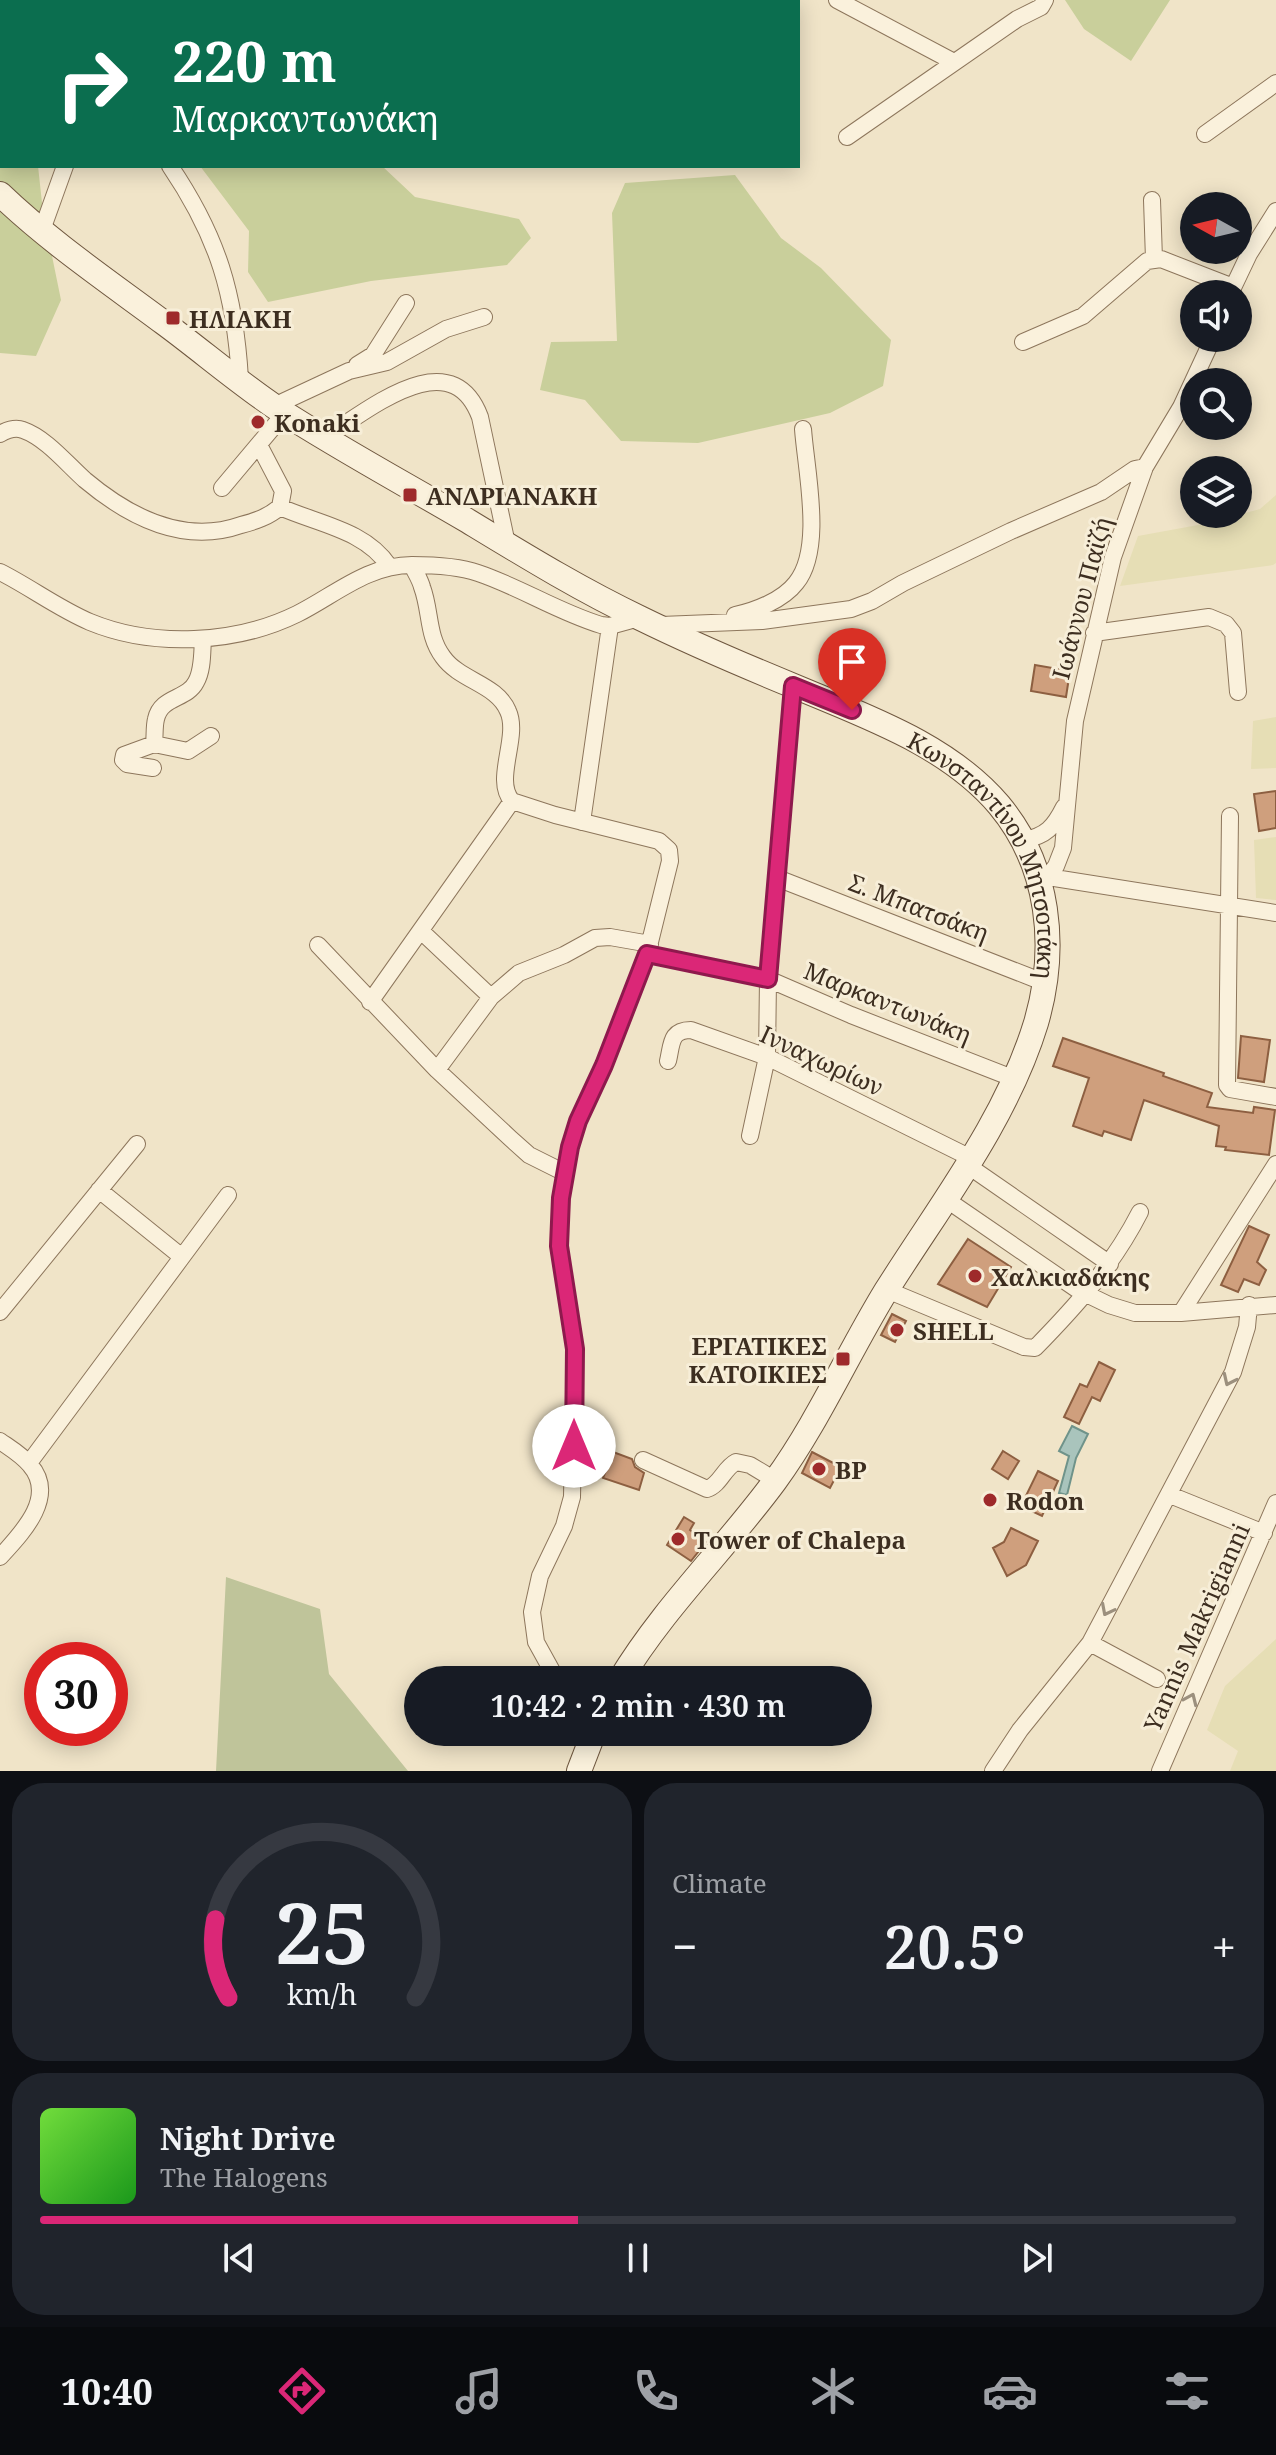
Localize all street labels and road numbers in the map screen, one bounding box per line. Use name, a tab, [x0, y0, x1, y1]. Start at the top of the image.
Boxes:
street label: Ιωάννου Παϊζή	[1043, 513, 1119, 683]
street label: Κωνσταντίνου Μητσοτάκη	[902, 723, 1064, 981]
street label: Σ. Μπατσάκη	[844, 865, 994, 949]
street label: Μαρκαντωνάκη	[799, 953, 977, 1051]
street label: Ινναχωρίων	[755, 1017, 889, 1103]
street label: Yannis Makrigianni	[1135, 1517, 1257, 1737]

